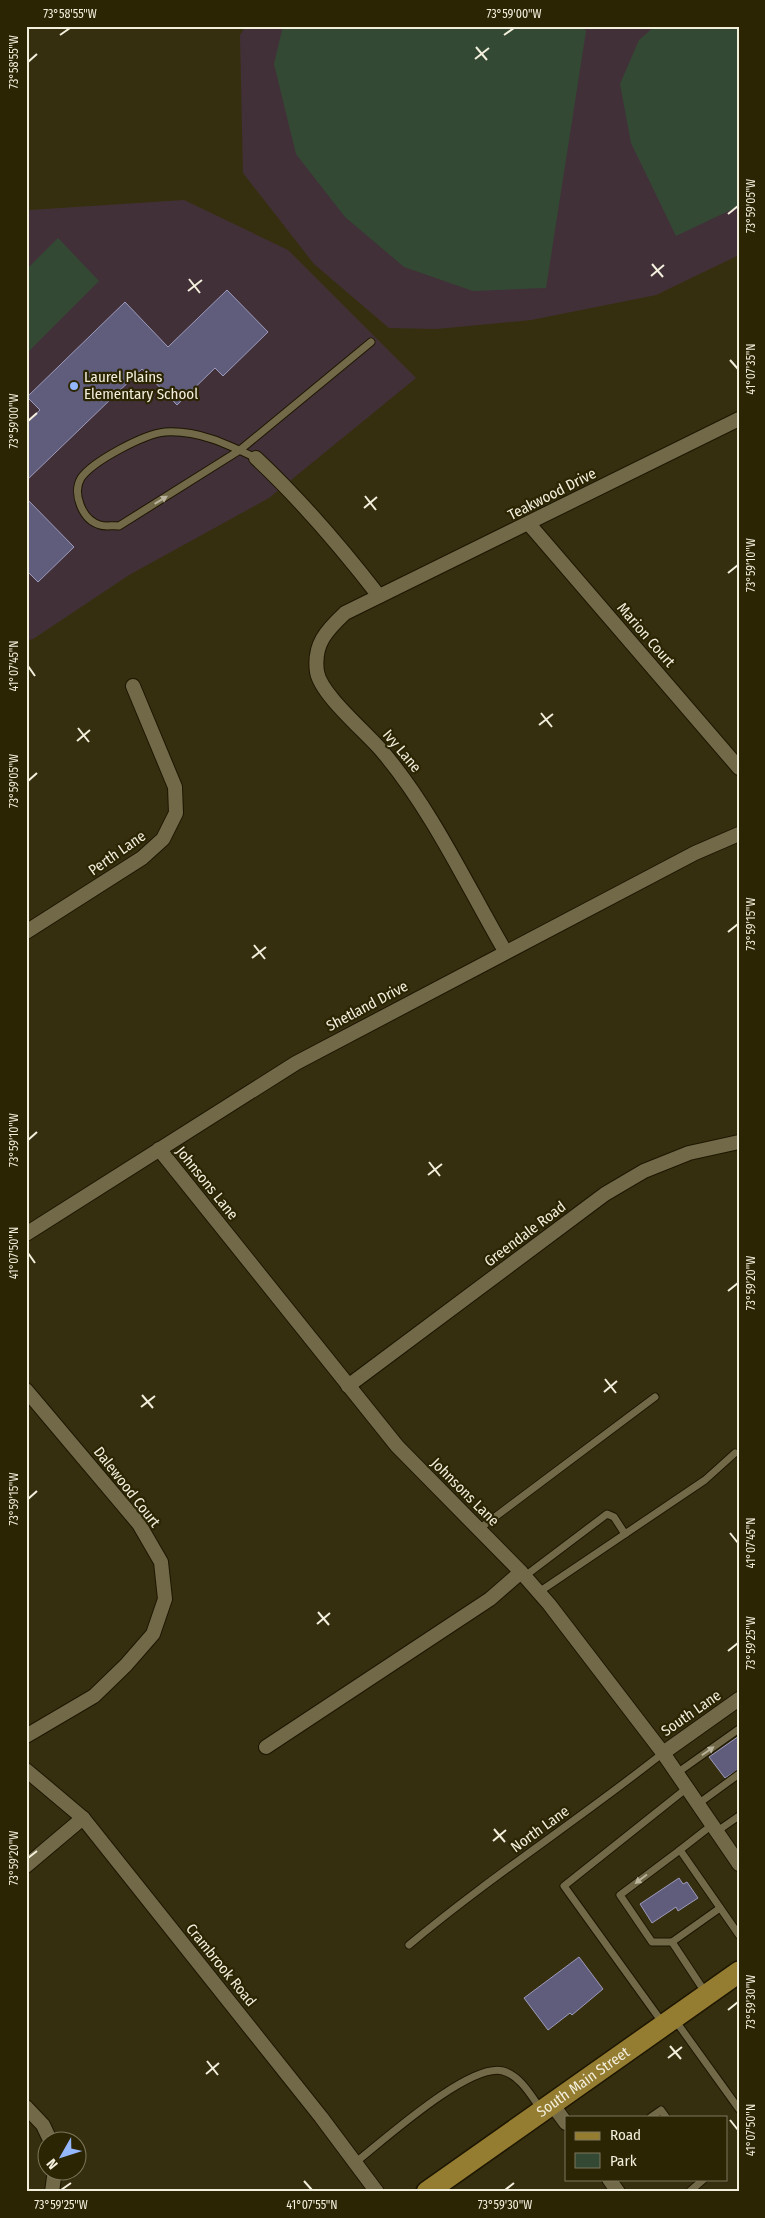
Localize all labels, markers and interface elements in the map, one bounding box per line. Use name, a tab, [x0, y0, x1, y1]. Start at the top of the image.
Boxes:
text: 73°58'55"W	[43, 7, 97, 21]
text: 73°59'00"W	[486, 7, 542, 21]
text: 73°58'55"W	[7, 35, 21, 89]
text: 73°59'05"W	[744, 179, 758, 233]
text: 41°07'35"N	[744, 343, 758, 395]
place label: Laurel Plains Elementary School	[84, 368, 198, 403]
marker: Laurel Plains Elementary School	[68, 380, 80, 392]
text: 73°59'00"W	[7, 393, 21, 449]
street label: Teakwood Drive	[505, 464, 599, 524]
one-way arrow	[154, 496, 167, 505]
text: 73°59'10"W	[744, 538, 758, 592]
street label: Marion Court	[613, 599, 679, 671]
text: 41°07'45"N	[7, 640, 21, 692]
street label: Ivy Lane	[379, 726, 425, 776]
text: 73°59'05"W	[7, 754, 21, 808]
street label: Perth Lane	[85, 827, 149, 879]
text: 73°59'15"W	[744, 898, 758, 950]
street label: Shetland Drive	[323, 977, 411, 1035]
text: 73°59'10"W	[7, 1113, 21, 1167]
street label: Johnsons Lane	[172, 1143, 242, 1223]
street label: Greendale Road	[481, 1198, 569, 1270]
text: 41°07'50"N	[7, 1227, 21, 1279]
text: 73°59'20"W	[744, 1256, 758, 1310]
street label: Dalewood Court	[90, 1443, 164, 1531]
street label: Johnsons Lane	[427, 1454, 503, 1530]
text: 73°59'15"W	[7, 1473, 21, 1525]
text: 41°07'45"N	[744, 1517, 758, 1569]
text: 73°59'25"W	[744, 1616, 758, 1670]
street label: South Lane	[658, 1686, 724, 1740]
one-way arrow	[701, 1746, 715, 1756]
street label: North Lane	[507, 1802, 573, 1856]
text: 73°59'20"W	[7, 1831, 21, 1885]
one-way arrow	[634, 1874, 648, 1884]
street label: Crambrook Road	[182, 1920, 260, 2010]
text: 73°59'30"W	[744, 1975, 758, 2029]
street label: South Main Street	[533, 2043, 633, 2121]
text: 41°07'50"N	[744, 2104, 758, 2156]
legend	[565, 2116, 728, 2180]
text: Road	[610, 2126, 641, 2144]
north arrow	[38, 2130, 88, 2180]
text: Park	[610, 2152, 637, 2170]
text: N	[43, 2155, 62, 2172]
text: 73°59'25"W	[34, 2198, 88, 2212]
text: 41°07'55"N	[286, 2198, 338, 2212]
text: 73°59'30"W	[478, 2198, 532, 2212]

